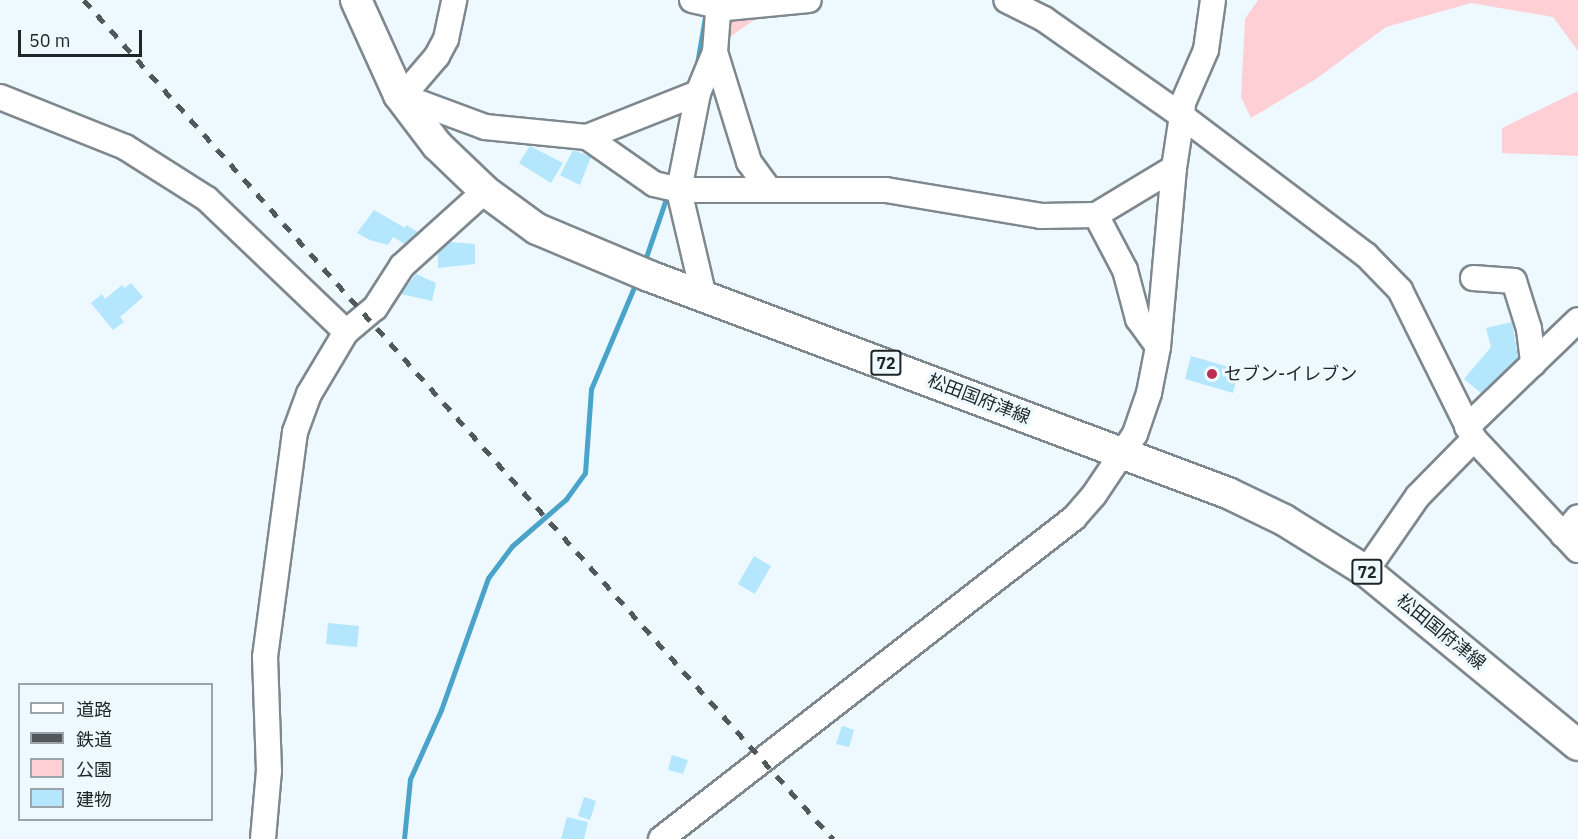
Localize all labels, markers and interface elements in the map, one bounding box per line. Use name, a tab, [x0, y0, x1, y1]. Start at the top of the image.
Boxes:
scale bar	[21, 18, 146, 56]
text: 50 m	[29, 29, 71, 52]
road number: 72	[870, 350, 902, 376]
place label: セブン-イレブン	[1224, 363, 1357, 385]
marker: セブン-イレブン	[1205, 367, 1219, 381]
street label: 松田国府津線	[925, 370, 1033, 428]
road number: 72	[1350, 559, 1384, 585]
street label: 松田国府津線	[1392, 590, 1490, 674]
legend	[18, 683, 213, 821]
text: 道路	[76, 698, 112, 721]
text: 鉄道	[76, 728, 112, 751]
text: 公園	[76, 758, 112, 781]
text: 建物	[76, 788, 112, 811]

